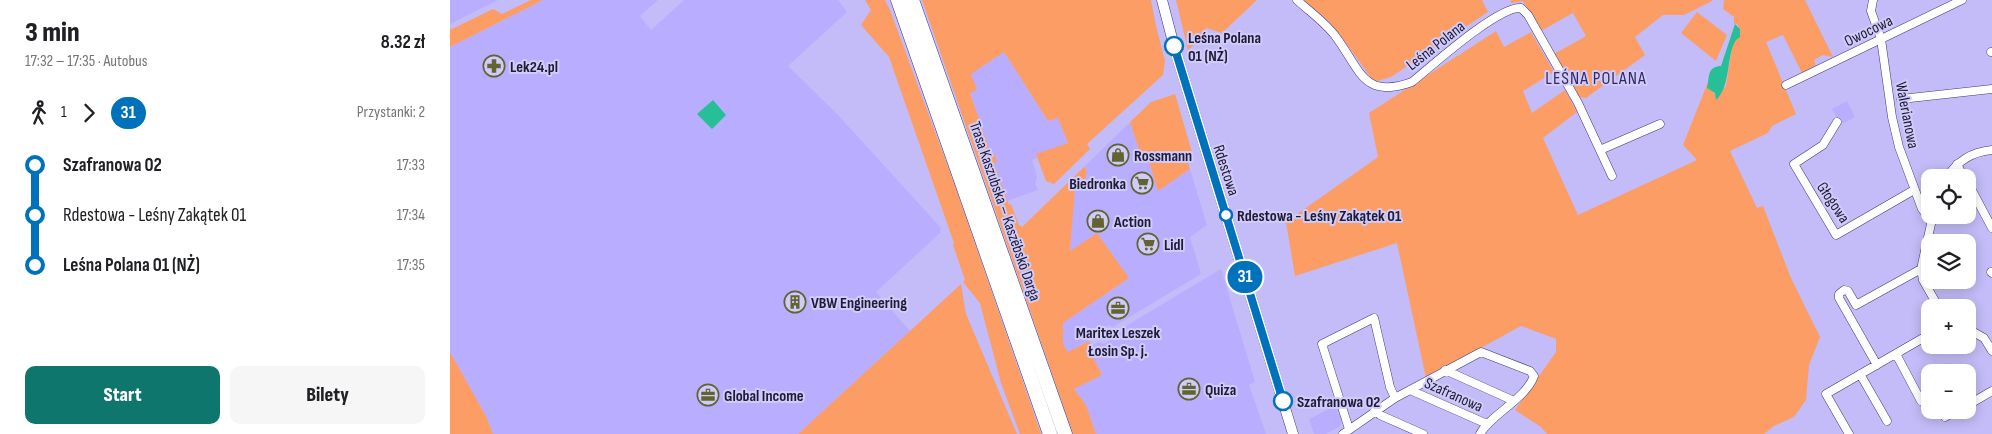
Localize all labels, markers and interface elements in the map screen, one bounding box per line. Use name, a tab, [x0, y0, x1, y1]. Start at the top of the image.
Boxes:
street label: Owocowa	[1841, 12, 1896, 51]
text: 3 min	[25, 16, 80, 49]
street label: Leśna Polana	[1403, 17, 1469, 75]
place label: Leśna Polana 01 (NŻ)	[1188, 29, 1261, 66]
text: 8.32 zł	[381, 31, 425, 54]
marker: Leśna Polana 01 (NŻ)	[1164, 36, 1184, 56]
text: 17:32 – 17:35 · Autobus	[25, 52, 147, 71]
pharmacy icon: Lek24.pl	[482, 54, 506, 78]
place label: Lek24.pl	[510, 58, 558, 77]
district label: LEŚNA POLANA	[1545, 68, 1647, 89]
street label: Walerianowa	[1891, 80, 1922, 150]
icon: walk	[25, 99, 53, 127]
icon: forward	[75, 99, 103, 127]
text: 31	[121, 102, 136, 123]
text: 1	[61, 103, 67, 122]
text: Przystanki: 2	[357, 103, 425, 122]
street label: Trasa Kaszubska – Kaszëbskô Darga	[965, 119, 1044, 304]
shop icon: Rossmann	[1106, 143, 1130, 167]
street label: Rdestowa	[1208, 143, 1243, 198]
place label: Rossmann	[1134, 147, 1192, 166]
text: Szafranowa 02	[63, 154, 162, 177]
text: 17:33	[397, 156, 425, 175]
map controls	[1921, 169, 1976, 419]
button: locate	[1921, 169, 1976, 224]
supermarket icon: Biedronka	[1130, 171, 1154, 195]
place label: Biedronka	[1069, 175, 1126, 194]
street label: Głogowa	[1812, 179, 1853, 227]
text: Rdestowa - Leśny Zakątek 01	[63, 204, 246, 227]
text: 17:34	[397, 206, 425, 225]
place label: Rdestowa - Leśny Zakątek 01	[1237, 207, 1402, 226]
marker: Rdestowa - Leśny Zakątek 01	[1219, 208, 1233, 222]
shop icon: Action	[1086, 209, 1110, 233]
place label: Action	[1113, 213, 1151, 232]
supermarket icon: Lidl	[1136, 232, 1160, 256]
button: layers	[1921, 234, 1976, 289]
place label: Lidl	[1164, 236, 1184, 255]
text: Leśna Polana 01 (NŻ)	[63, 254, 200, 277]
text: 17:35	[397, 256, 425, 275]
line badge: 31	[1222, 261, 1268, 293]
text: 31	[1237, 266, 1253, 287]
building icon: VBW Engineering	[783, 290, 807, 314]
place label: VBW Engineering	[811, 294, 907, 313]
office icon: Maritex Leszek Łosin Sp. j.	[1106, 296, 1130, 320]
button: +	[1921, 299, 1976, 354]
place label: Maritex Leszek Łosin Sp. j.	[1076, 324, 1160, 361]
button: −	[1921, 364, 1976, 419]
button: Start	[25, 366, 220, 424]
button: Bilety	[230, 366, 425, 424]
street label: Szafranowa	[1421, 374, 1486, 417]
office icon: Quiza	[1177, 377, 1201, 401]
place label: Quiza	[1205, 381, 1236, 400]
office icon: Global Income	[696, 383, 720, 407]
place label: Global Income	[724, 387, 804, 406]
marker: Szafranowa 02	[1273, 391, 1293, 411]
place label: Szafranowa 02	[1297, 393, 1380, 412]

